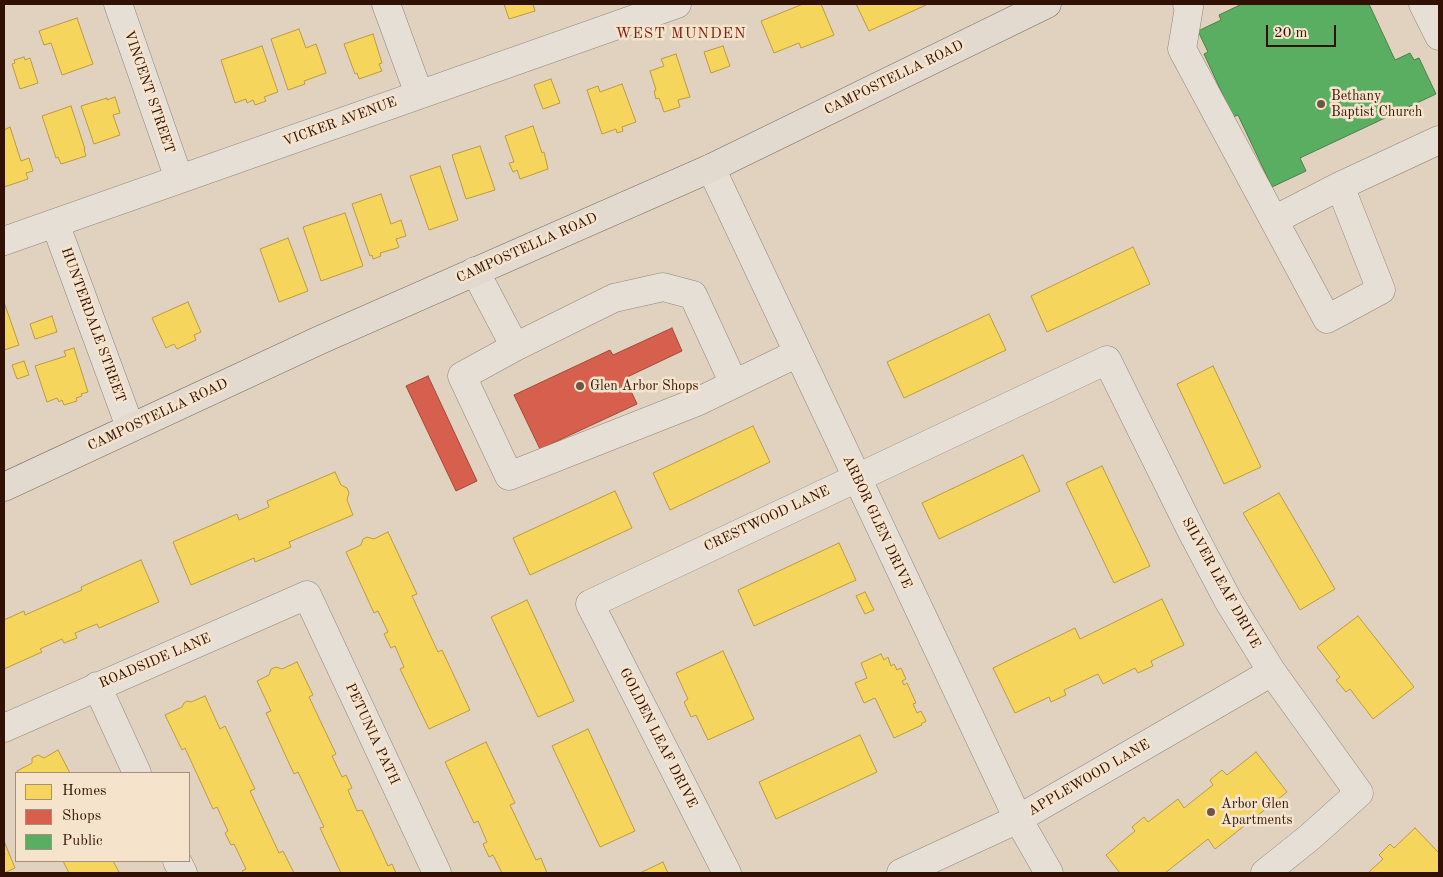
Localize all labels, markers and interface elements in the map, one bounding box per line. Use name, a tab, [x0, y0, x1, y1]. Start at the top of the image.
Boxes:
scale bar	[1268, 15, 1338, 47]
district label: WEST MUNDEN	[614, 25, 748, 43]
text: 20 m	[1274, 26, 1308, 41]
street label: VINCENT STREET	[120, 28, 178, 156]
street label: CAMPOSTELLA ROAD	[822, 37, 966, 119]
place label: Bethany Baptist Church	[1331, 88, 1422, 120]
street label: VICKER AVENUE	[281, 94, 399, 150]
marker: Bethany Baptist Church	[1315, 98, 1327, 110]
street label: CAMPOSTELLA ROAD	[454, 209, 600, 287]
street label: HUNTERDALE STREET	[57, 245, 129, 405]
street label: CAMPOSTELLA ROAD	[85, 375, 231, 455]
place label: Glen Arbor Shops	[590, 378, 699, 394]
marker: Glen Arbor Shops	[574, 380, 586, 392]
street label: ARBOR GLEN DRIVE	[839, 453, 915, 591]
street label: CRESTWOOD LANE	[701, 482, 833, 556]
street label: SILVER LEAF DRIVE	[1178, 515, 1264, 651]
street label: ROADSIDE LANE	[97, 630, 213, 692]
street label: GOLDEN LEAF DRIVE	[615, 665, 701, 811]
street label: PETUNIA PATH	[341, 681, 403, 787]
street label: APPLEWOOD LANE	[1025, 736, 1153, 820]
legend	[15, 772, 190, 862]
text: Homes	[62, 784, 107, 799]
place label: Arbor Glen Apartments	[1221, 796, 1293, 829]
marker: Arbor Glen Apartments	[1205, 806, 1217, 818]
text: Shops	[62, 809, 101, 824]
text: Public	[62, 834, 103, 849]

